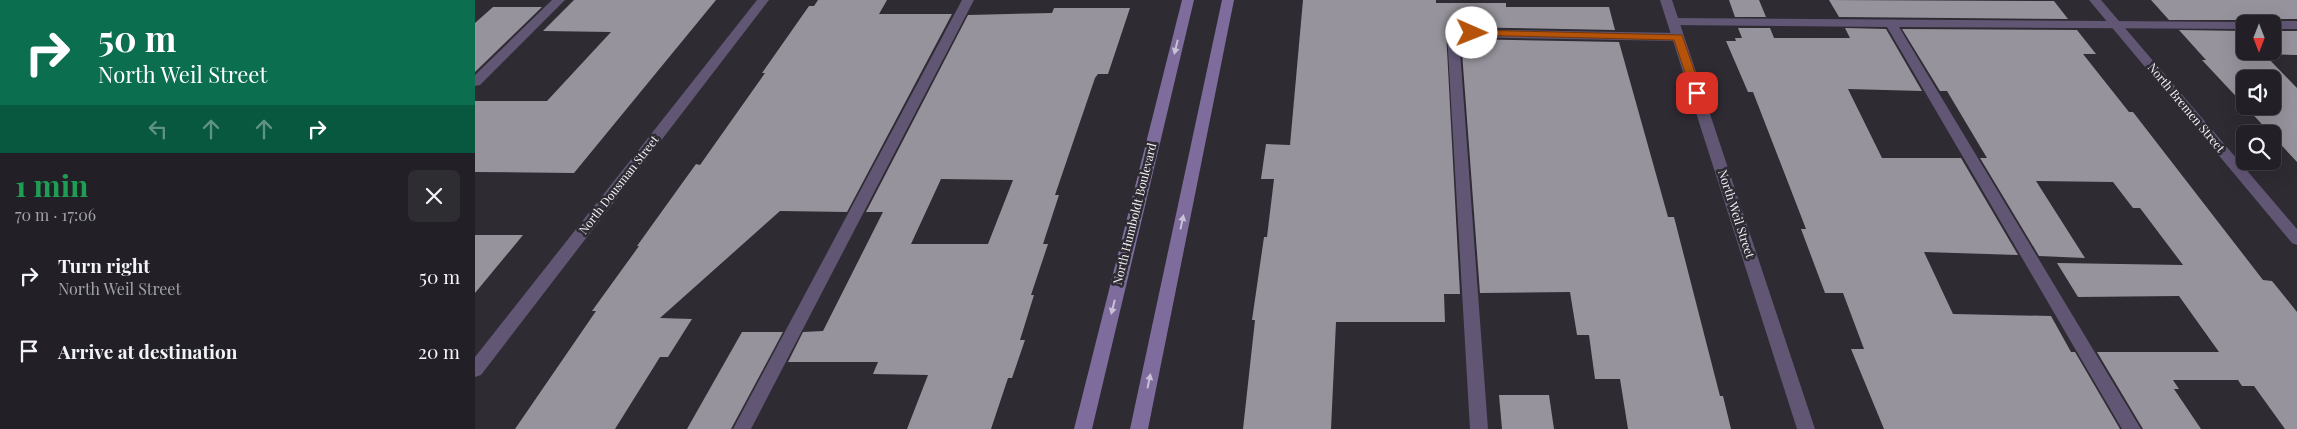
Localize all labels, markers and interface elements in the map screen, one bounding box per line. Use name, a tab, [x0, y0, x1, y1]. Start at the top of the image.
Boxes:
position arrow	[1445, 6, 1497, 58]
text: 50 m	[98, 14, 176, 61]
north arrow	[2236, 15, 2281, 60]
map controls	[2236, 15, 2281, 170]
icon: right	[15, 20, 80, 85]
one-way arrow	[1172, 40, 1180, 55]
text: North Weil Street	[98, 59, 267, 89]
street label: North Bremen Street	[2145, 59, 2229, 156]
button: sound	[2236, 70, 2281, 115]
pin	[1676, 72, 1718, 114]
icon: arrive	[1683, 79, 1711, 107]
icon: left	[144, 115, 172, 143]
icon: ahead	[197, 115, 225, 143]
icon: ahead	[250, 115, 278, 143]
icon: right	[303, 115, 331, 143]
button: search	[2236, 125, 2281, 170]
street label: North Dousman Street	[575, 131, 662, 237]
street label: North Humboldt Boulevard	[1109, 141, 1159, 286]
text: 1 min	[15, 165, 89, 205]
street label: North Weil Street	[1715, 167, 1759, 261]
button: close	[408, 170, 460, 222]
text: 70 m · 17:06	[15, 204, 96, 225]
one-way arrow	[1178, 215, 1186, 230]
text: Turn right	[58, 252, 150, 278]
icon: right	[15, 262, 43, 290]
text: 50 m	[419, 263, 460, 289]
text: North Weil Street	[58, 278, 181, 299]
one-way arrow	[1109, 300, 1117, 315]
icon: arrive	[15, 337, 43, 365]
text: Arrive at destination	[58, 338, 238, 364]
text: 20 m	[418, 338, 460, 364]
one-way arrow	[1145, 374, 1153, 389]

